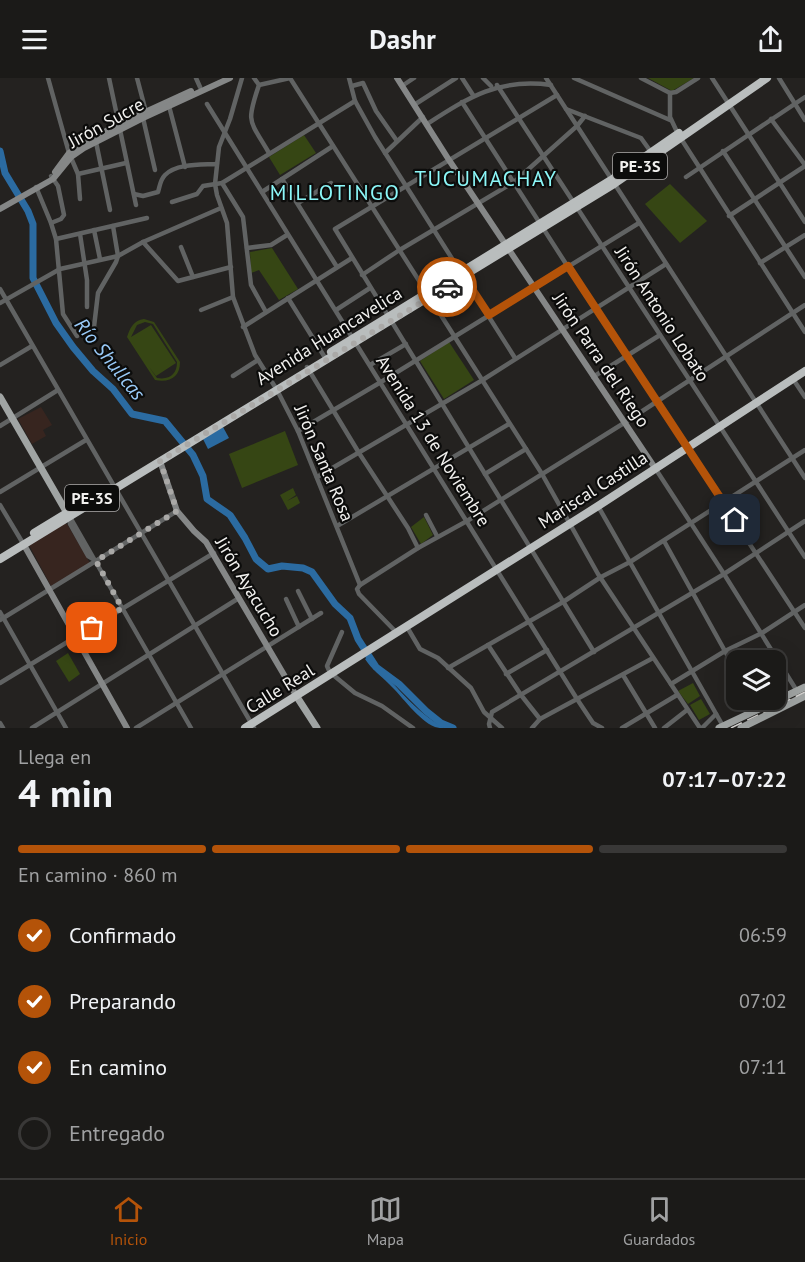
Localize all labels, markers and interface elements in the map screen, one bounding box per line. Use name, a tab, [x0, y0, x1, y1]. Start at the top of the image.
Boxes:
text: Dashr	[369, 22, 436, 56]
icon: menu	[18, 23, 51, 56]
icon: share	[754, 23, 787, 56]
street label: Jirón Sucre	[63, 92, 148, 153]
road number: PE-3S	[613, 153, 667, 179]
district label: TUCUMACHAY	[414, 165, 558, 192]
district label: MILLOTINGO	[270, 179, 400, 206]
street label: Jirón Antonio Lobato	[609, 241, 715, 386]
courier	[417, 257, 477, 317]
icon: car	[431, 271, 464, 304]
street label: Avenida Huancavelica	[251, 281, 406, 390]
street label: Jirón Parra del Riego	[547, 287, 655, 431]
water label: Río Shullcas	[69, 312, 151, 406]
street label: Avenida 13 de Noviembre	[371, 351, 495, 531]
street label: Jirón Santa Rosa	[289, 400, 359, 525]
street label: Mariscal Castilla	[534, 446, 652, 533]
road number: PE-3S	[65, 485, 119, 511]
pin	[709, 494, 760, 545]
icon: home	[718, 503, 751, 536]
street label: Jirón Ayacucho	[210, 532, 288, 641]
pin	[66, 602, 117, 653]
icon: bag	[75, 611, 108, 644]
map controls	[726, 650, 786, 710]
button: layers	[726, 650, 786, 710]
street label: Calle Real	[241, 658, 319, 719]
text: Llega en	[18, 744, 91, 770]
text: 07:17–07:22	[662, 765, 787, 793]
text: 4 min	[18, 767, 113, 818]
text: En camino · 860 m	[18, 862, 178, 888]
icon: check	[18, 919, 51, 952]
text: Confirmado	[69, 921, 176, 949]
text: 06:59	[739, 922, 787, 948]
icon: check	[18, 985, 51, 1018]
text: Preparando	[69, 987, 176, 1015]
text: 07:02	[739, 988, 787, 1014]
icon: check	[18, 1051, 51, 1084]
text: En camino	[69, 1053, 167, 1081]
text: 07:11	[739, 1054, 787, 1080]
text: Entregado	[69, 1119, 165, 1147]
tab: Inicio	[110, 1193, 147, 1249]
tab: Mapa	[367, 1193, 404, 1249]
tab: Guardados	[623, 1193, 695, 1249]

